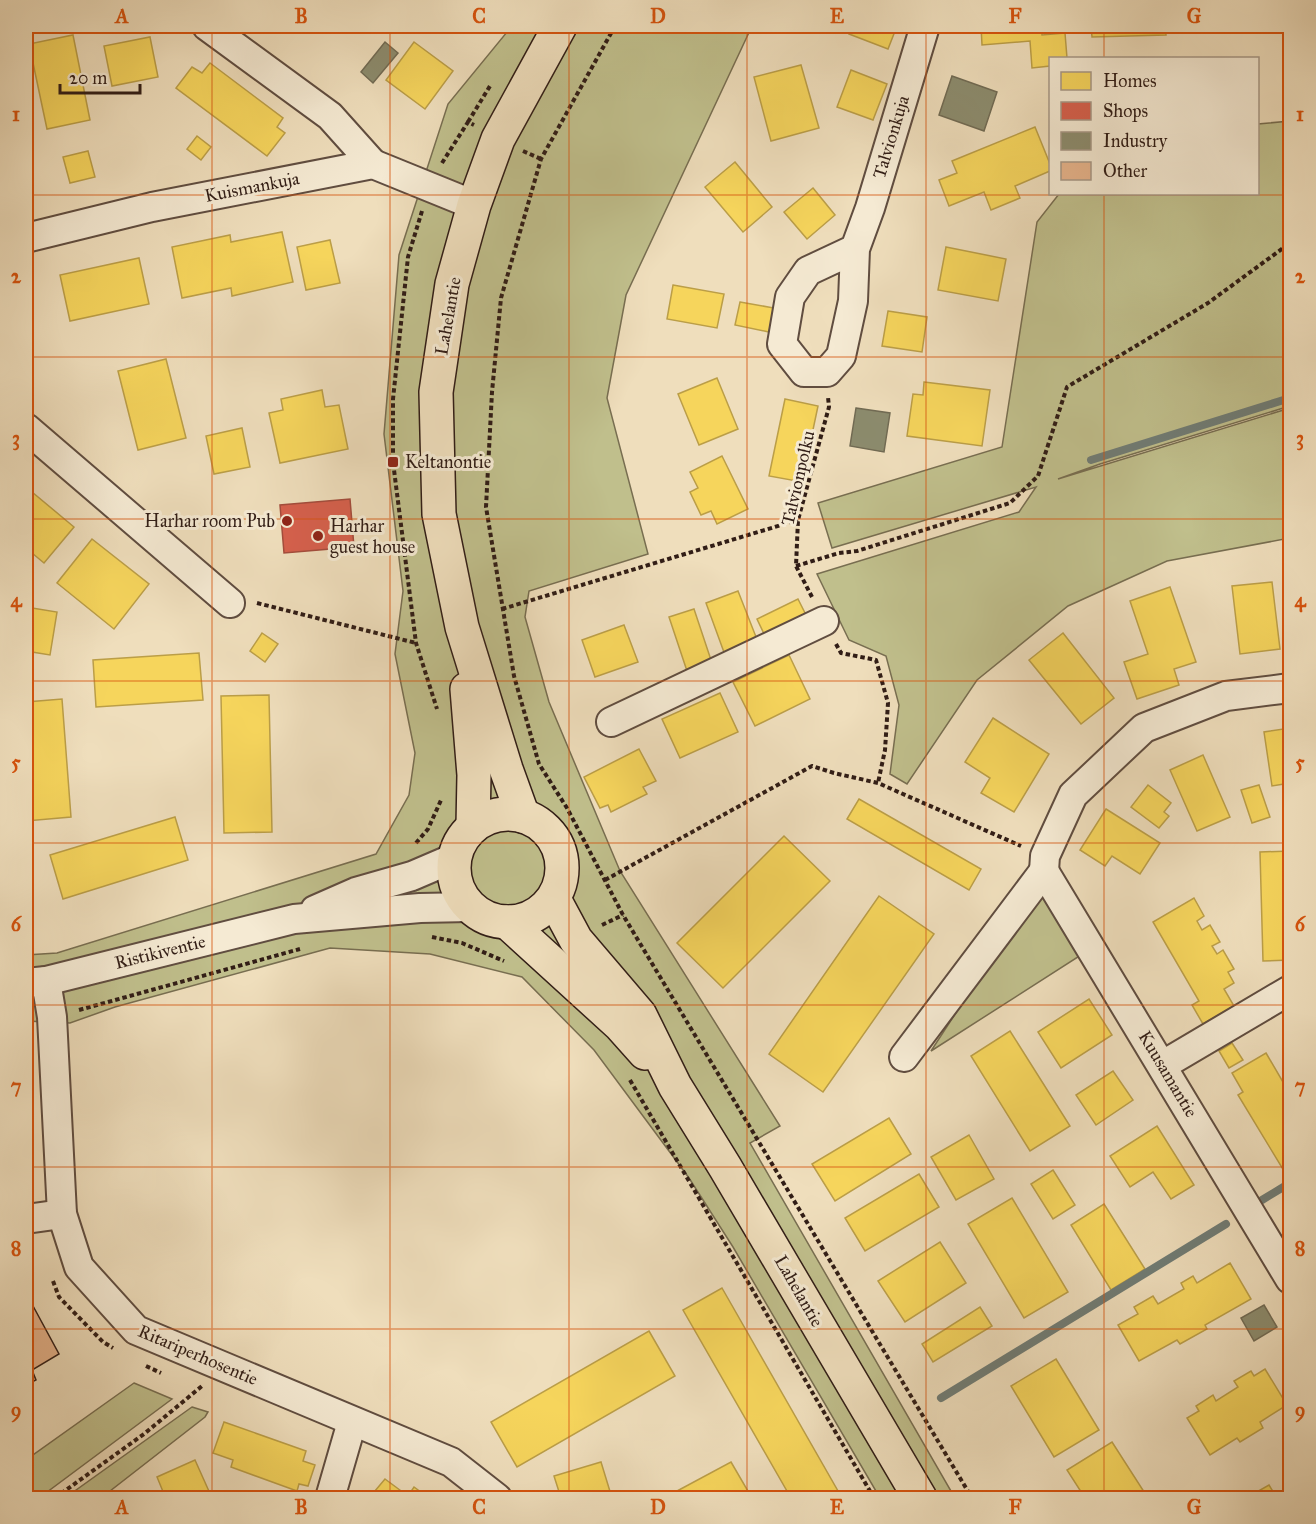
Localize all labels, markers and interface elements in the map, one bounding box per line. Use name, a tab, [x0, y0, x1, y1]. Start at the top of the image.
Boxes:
text: A	[113, 4, 129, 28]
text: B	[294, 4, 308, 28]
text: C	[472, 4, 486, 28]
text: D	[650, 4, 666, 28]
text: E	[830, 4, 845, 28]
text: F	[1008, 4, 1022, 28]
text: G	[1187, 4, 1202, 28]
scale bar	[60, 57, 140, 95]
legend	[1049, 57, 1259, 195]
text: 20 m	[69, 67, 107, 89]
text: Homes	[1103, 70, 1157, 92]
street label: Talvionkuja	[868, 92, 914, 181]
text: Shops	[1103, 100, 1148, 122]
text: 1	[12, 102, 20, 126]
text: 1	[1296, 102, 1304, 126]
text: Industry	[1103, 130, 1168, 152]
text: Other	[1103, 160, 1148, 182]
street label: Kuismankuja	[203, 167, 302, 207]
text: 2	[11, 264, 22, 288]
text: 2	[1295, 264, 1306, 288]
street label: Lahelantie	[430, 275, 466, 357]
text: 3	[12, 426, 20, 451]
text: 3	[1296, 426, 1304, 451]
street label: Talvionpolku	[776, 428, 820, 528]
place label: Keltanontie	[405, 451, 491, 473]
marker: Keltanontie	[386, 455, 400, 469]
place label: Harhar room Pub	[144, 510, 275, 532]
marker: Harhar room Pub	[280, 514, 294, 528]
place label: Harhar guest house	[330, 515, 415, 559]
marker: Harhar guest house	[311, 529, 325, 543]
text: 4	[10, 588, 22, 613]
text: 4	[1294, 588, 1306, 613]
text: 5	[11, 750, 21, 774]
text: 5	[1295, 750, 1305, 774]
text: 6	[11, 912, 23, 936]
text: 6	[1295, 912, 1307, 936]
street label: Ristikiventie	[112, 930, 208, 974]
street label: Kuusamantie	[1134, 1027, 1202, 1121]
text: 7	[11, 1074, 22, 1098]
text: 7	[1295, 1074, 1306, 1098]
text: 8	[11, 1236, 21, 1260]
text: 8	[1295, 1236, 1305, 1260]
street label: Lahelantie	[770, 1251, 828, 1331]
street label: Ritariperhosentie	[135, 1320, 261, 1390]
text: 9	[11, 1398, 21, 1423]
text: 9	[1295, 1398, 1305, 1423]
text: A	[113, 1495, 129, 1519]
text: B	[294, 1495, 308, 1519]
text: C	[472, 1495, 486, 1519]
text: D	[650, 1495, 666, 1519]
text: E	[830, 1495, 845, 1519]
text: F	[1008, 1495, 1022, 1519]
text: G	[1187, 1495, 1202, 1519]

